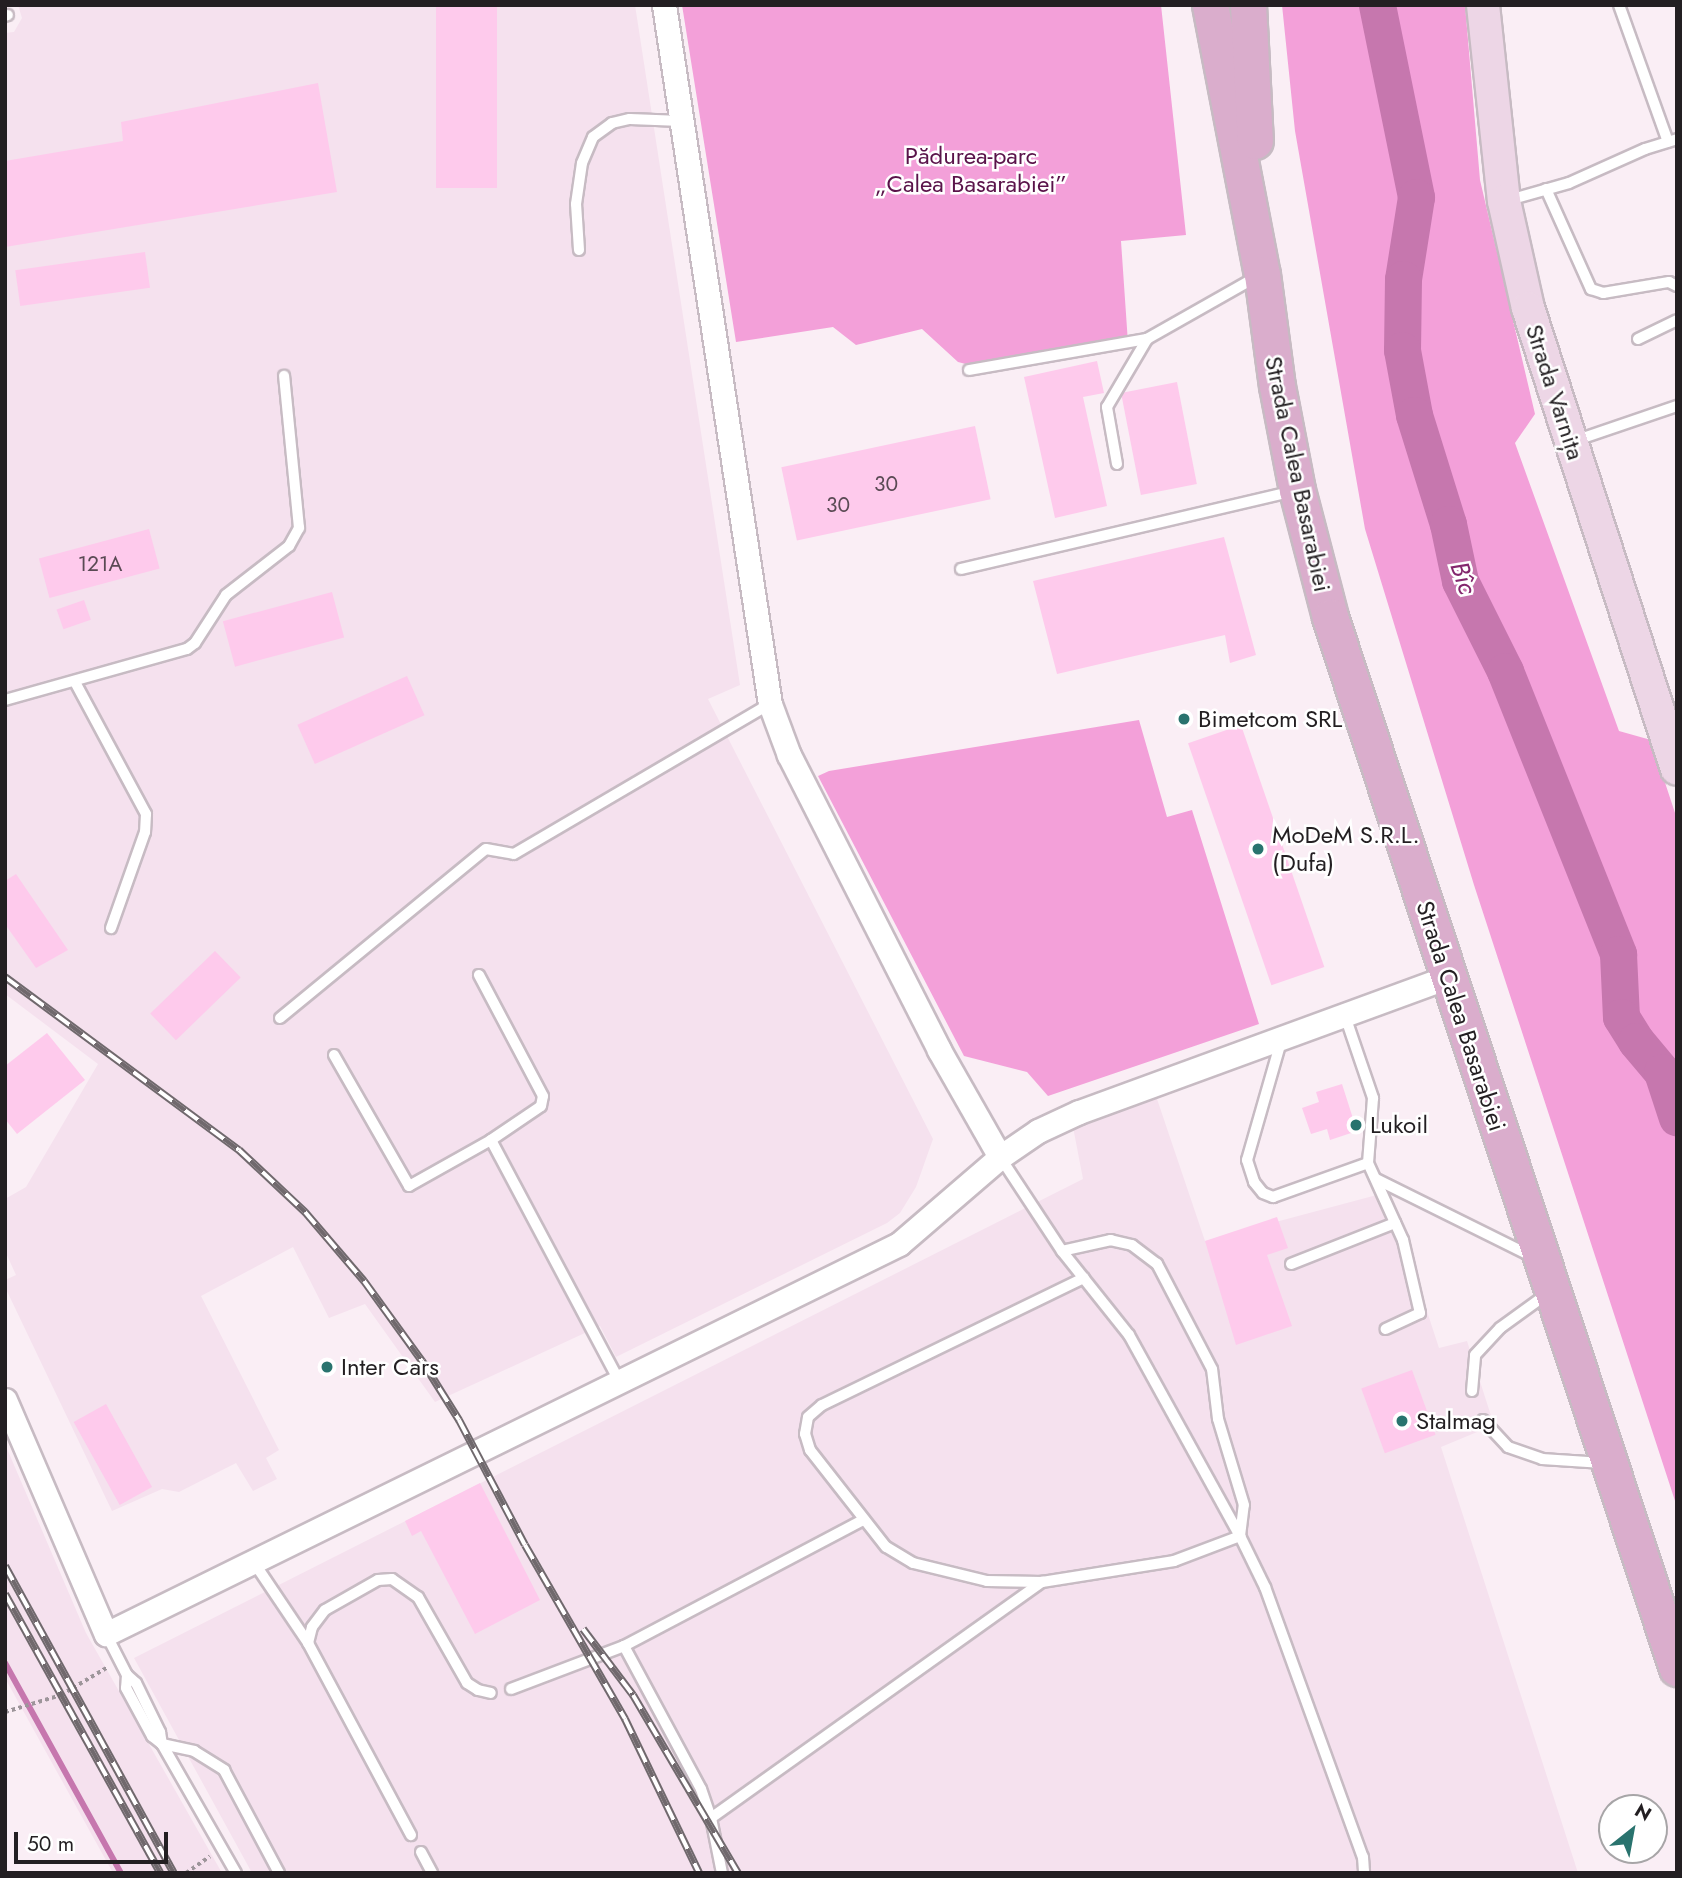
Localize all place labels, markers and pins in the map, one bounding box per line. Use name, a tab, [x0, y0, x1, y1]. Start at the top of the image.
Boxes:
place label: Bimetcom SRL	[1198, 705, 1342, 733]
marker: Bimetcom SRL	[1176, 711, 1192, 727]
place label: MoDeM S.R.L. (Dufa)	[1272, 821, 1420, 877]
marker: MoDeM S.R.L. (Dufa)	[1250, 841, 1266, 857]
place label: Lukoil	[1370, 1111, 1428, 1139]
marker: Lukoil	[1348, 1117, 1364, 1133]
place label: Inter Cars	[341, 1353, 439, 1381]
marker: Inter Cars	[319, 1359, 335, 1375]
place label: Stalmag	[1416, 1407, 1496, 1435]
marker: Stalmag	[1394, 1413, 1410, 1429]

